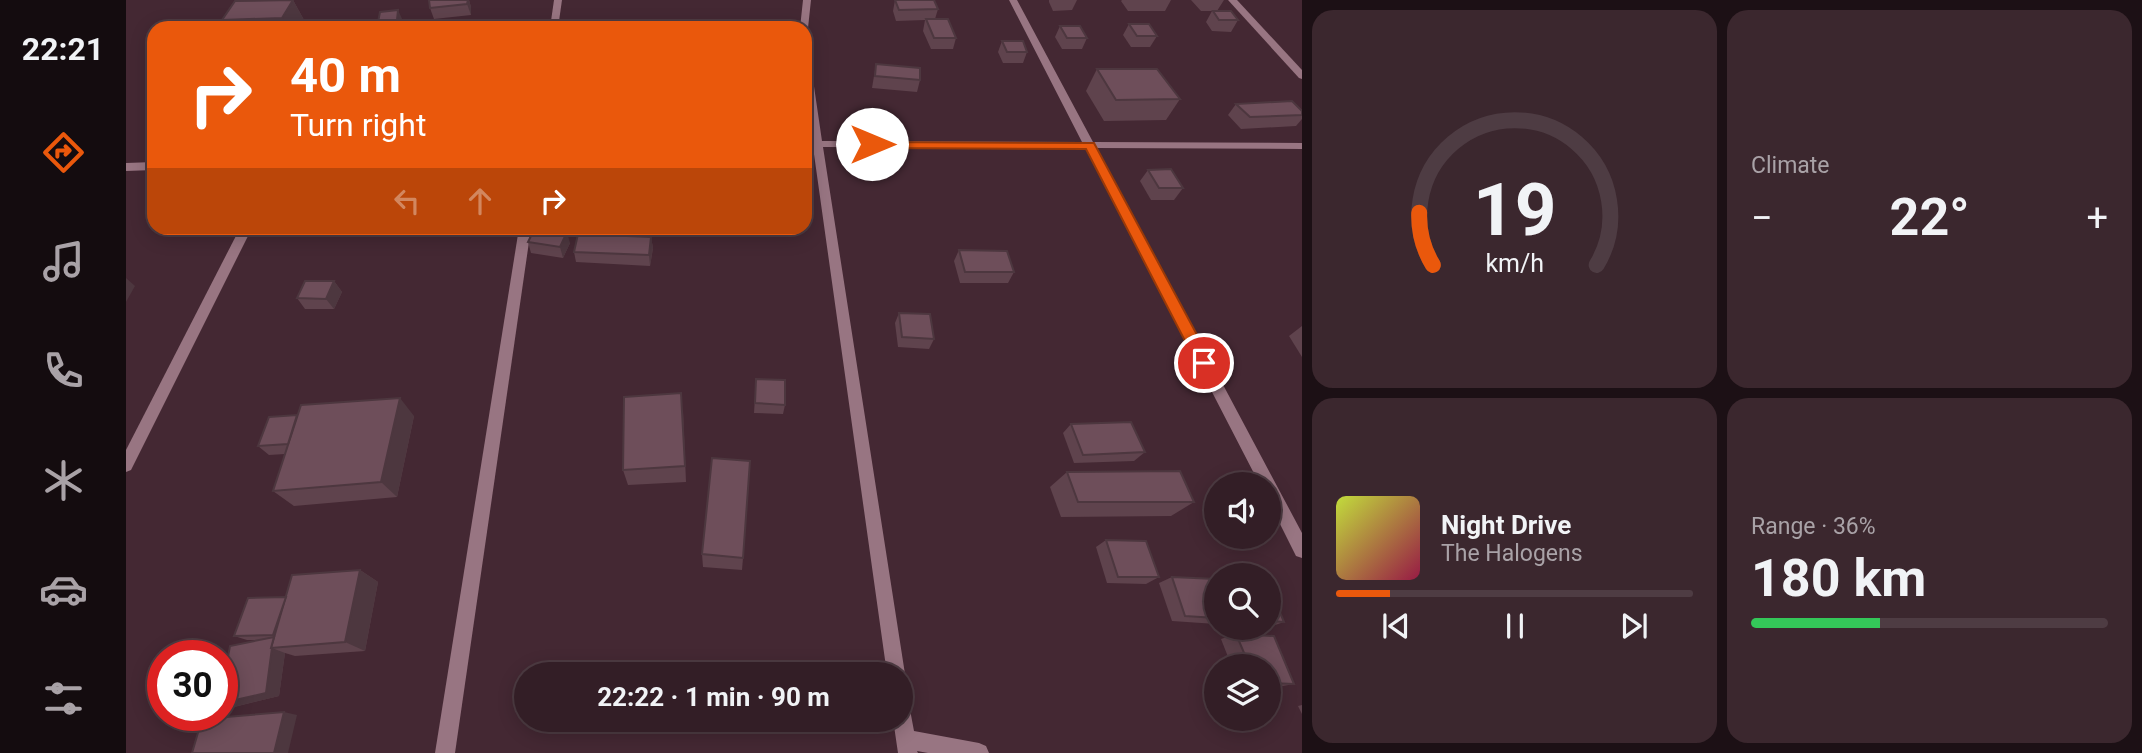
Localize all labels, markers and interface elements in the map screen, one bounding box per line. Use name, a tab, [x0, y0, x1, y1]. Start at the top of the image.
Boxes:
text: 22:21	[22, 30, 104, 68]
text: 40 m	[290, 47, 401, 104]
icon: right	[175, 49, 266, 140]
text: Turn right	[290, 106, 426, 144]
position arrow	[835, 107, 909, 181]
icon: directions	[39, 128, 88, 177]
text: Climate	[1751, 152, 1830, 179]
text: 19	[1473, 167, 1556, 253]
icon: left	[388, 182, 426, 220]
icon: ahead	[461, 182, 499, 220]
icon: right	[534, 182, 572, 220]
text: 22°	[1890, 187, 1970, 248]
text: −	[1751, 196, 1773, 240]
text: +	[2086, 196, 2108, 240]
icon: music	[39, 237, 88, 286]
text: km/h	[1485, 249, 1544, 278]
pin	[1174, 333, 1234, 393]
icon: arrive	[1185, 344, 1223, 382]
icon: phone	[39, 346, 88, 395]
icon: climate	[39, 456, 88, 505]
map controls	[1204, 472, 1281, 731]
button: sound	[1204, 472, 1281, 549]
text: Night Drive	[1441, 510, 1571, 540]
text: Range · 36%	[1751, 513, 1876, 540]
text: The Halogens	[1441, 540, 1583, 567]
text: 180 km	[1751, 548, 1926, 609]
button: search	[1204, 563, 1281, 640]
icon: car	[39, 565, 88, 614]
icon: previous	[1377, 607, 1415, 645]
icon: pause	[1496, 607, 1534, 645]
icon: next	[1615, 607, 1653, 645]
speed limit sign: 30	[147, 640, 238, 731]
button: layers	[1204, 654, 1281, 731]
icon: filters	[39, 674, 88, 723]
text: 22:22 · 1 min · 90 m	[597, 682, 830, 712]

